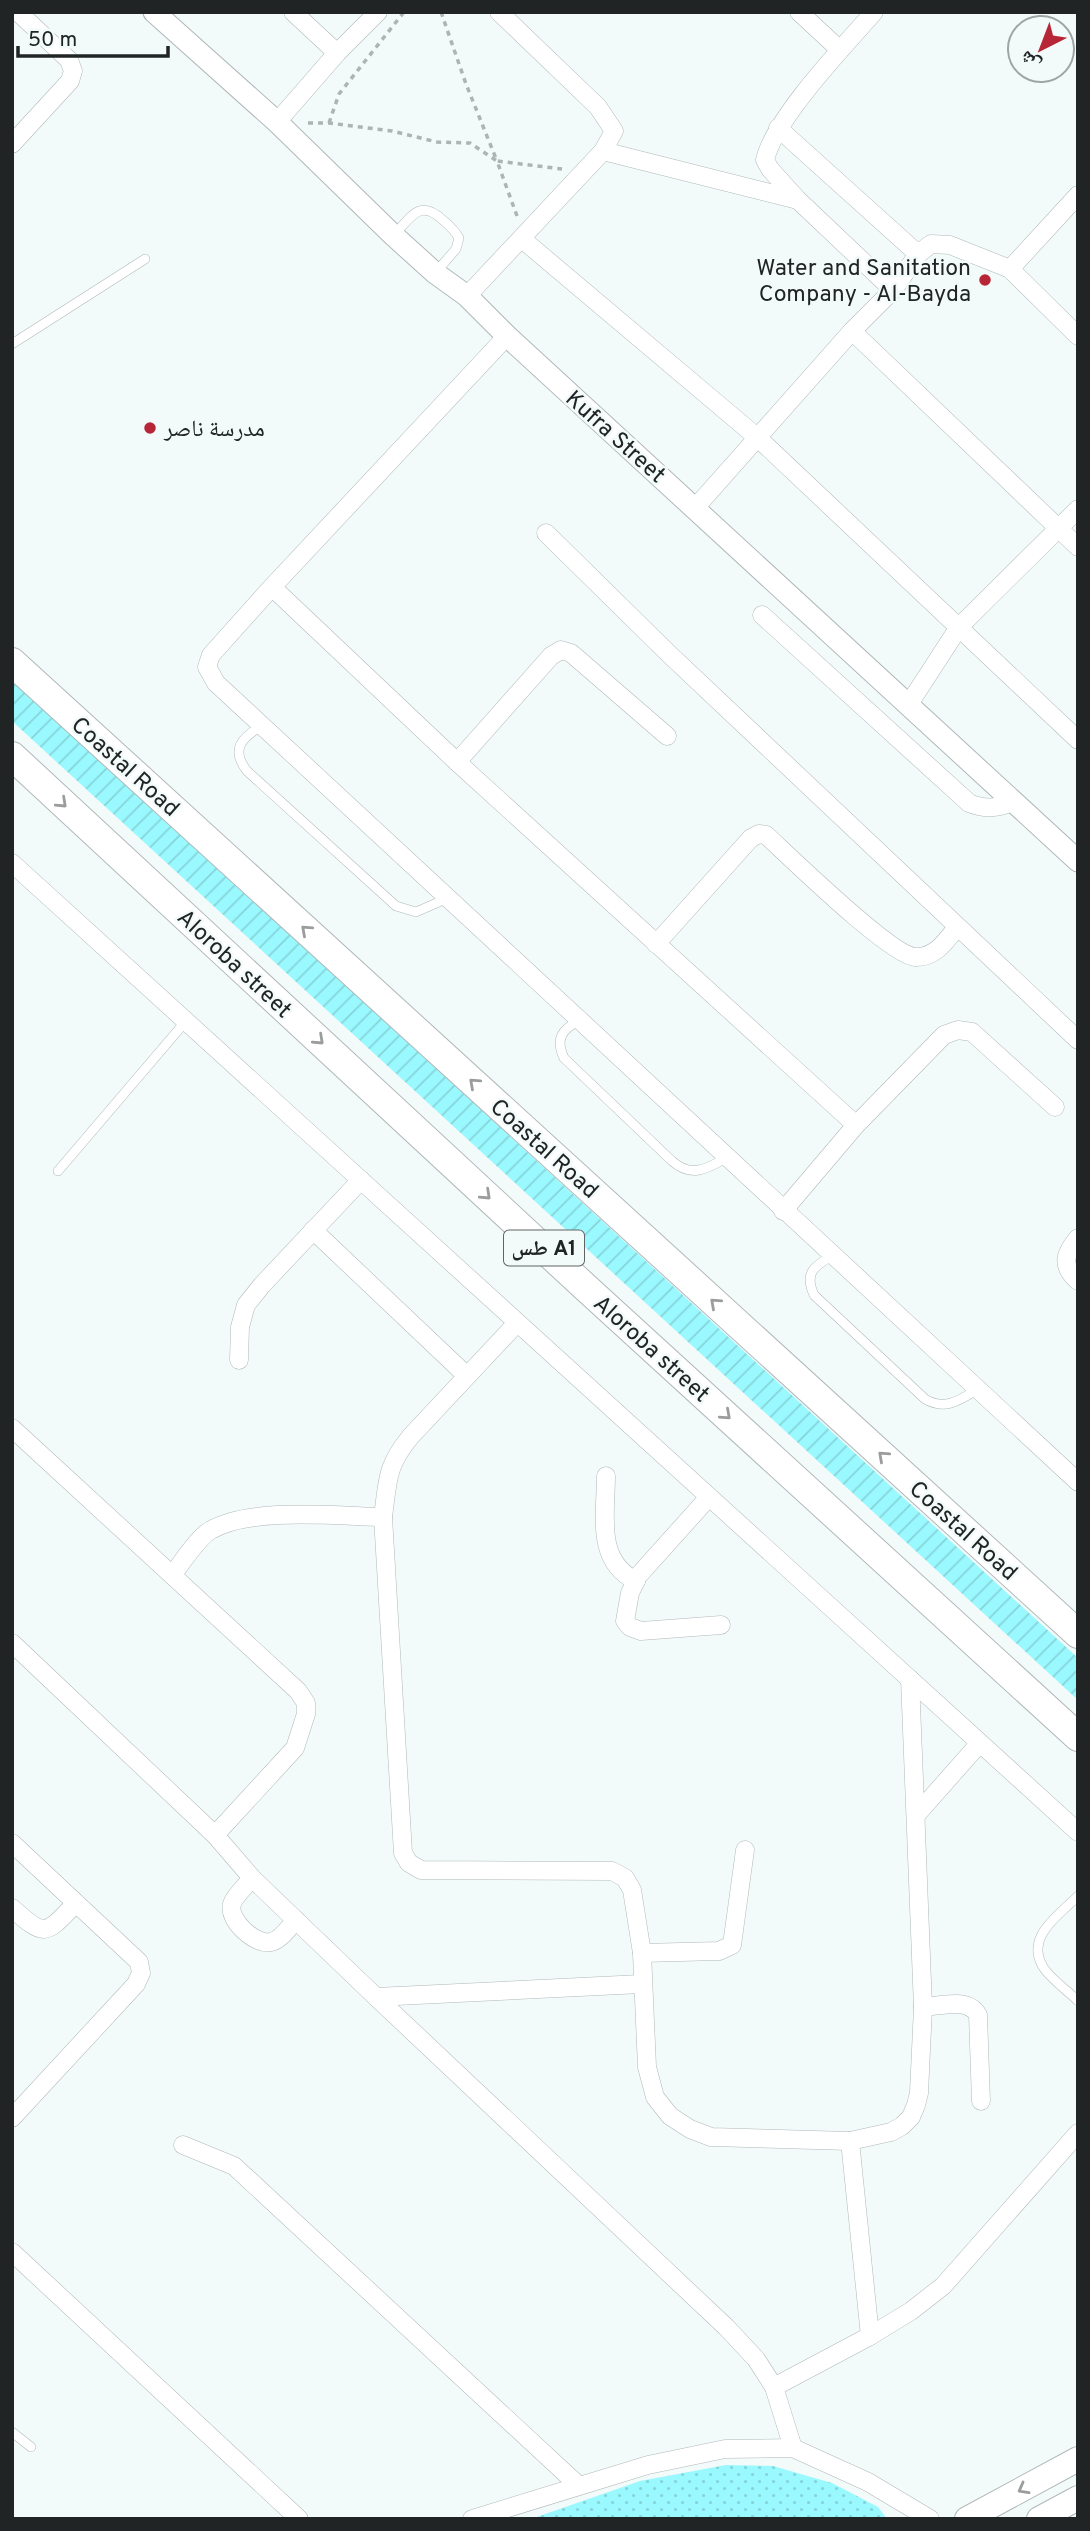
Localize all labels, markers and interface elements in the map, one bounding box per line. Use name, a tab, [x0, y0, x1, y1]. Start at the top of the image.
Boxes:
scale bar	[18, 14, 168, 58]
north arrow	[1006, 14, 1076, 84]
text: 50 m	[28, 27, 77, 54]
text: ش	[1015, 44, 1046, 76]
place label: Water and Sanitation Company - Al-Bayda	[756, 255, 971, 310]
marker: Water and Sanitation Company - Al-Bayda	[977, 272, 993, 288]
street label: Kufra Street	[558, 385, 670, 490]
place label: مدرسة ناصر	[163, 416, 265, 445]
marker: مدرسة ناصر	[142, 420, 158, 436]
street label: Coastal Road	[64, 712, 185, 824]
one-way arrow	[54, 794, 67, 807]
street label: Aloroba street	[170, 904, 297, 1025]
one-way arrow	[301, 926, 314, 938]
one-way arrow	[311, 1032, 324, 1045]
one-way arrow	[469, 1079, 482, 1092]
street label: Coastal Road	[483, 1094, 604, 1206]
one-way arrow	[478, 1187, 491, 1199]
road number: طس A1	[504, 1230, 584, 1266]
street label: Aloroba street	[586, 1290, 715, 1410]
one-way arrow	[710, 1299, 723, 1311]
one-way arrow	[718, 1407, 731, 1419]
one-way arrow	[878, 1452, 891, 1464]
street label: Coastal Road	[902, 1476, 1023, 1588]
one-way arrow	[1017, 2481, 1030, 2494]

